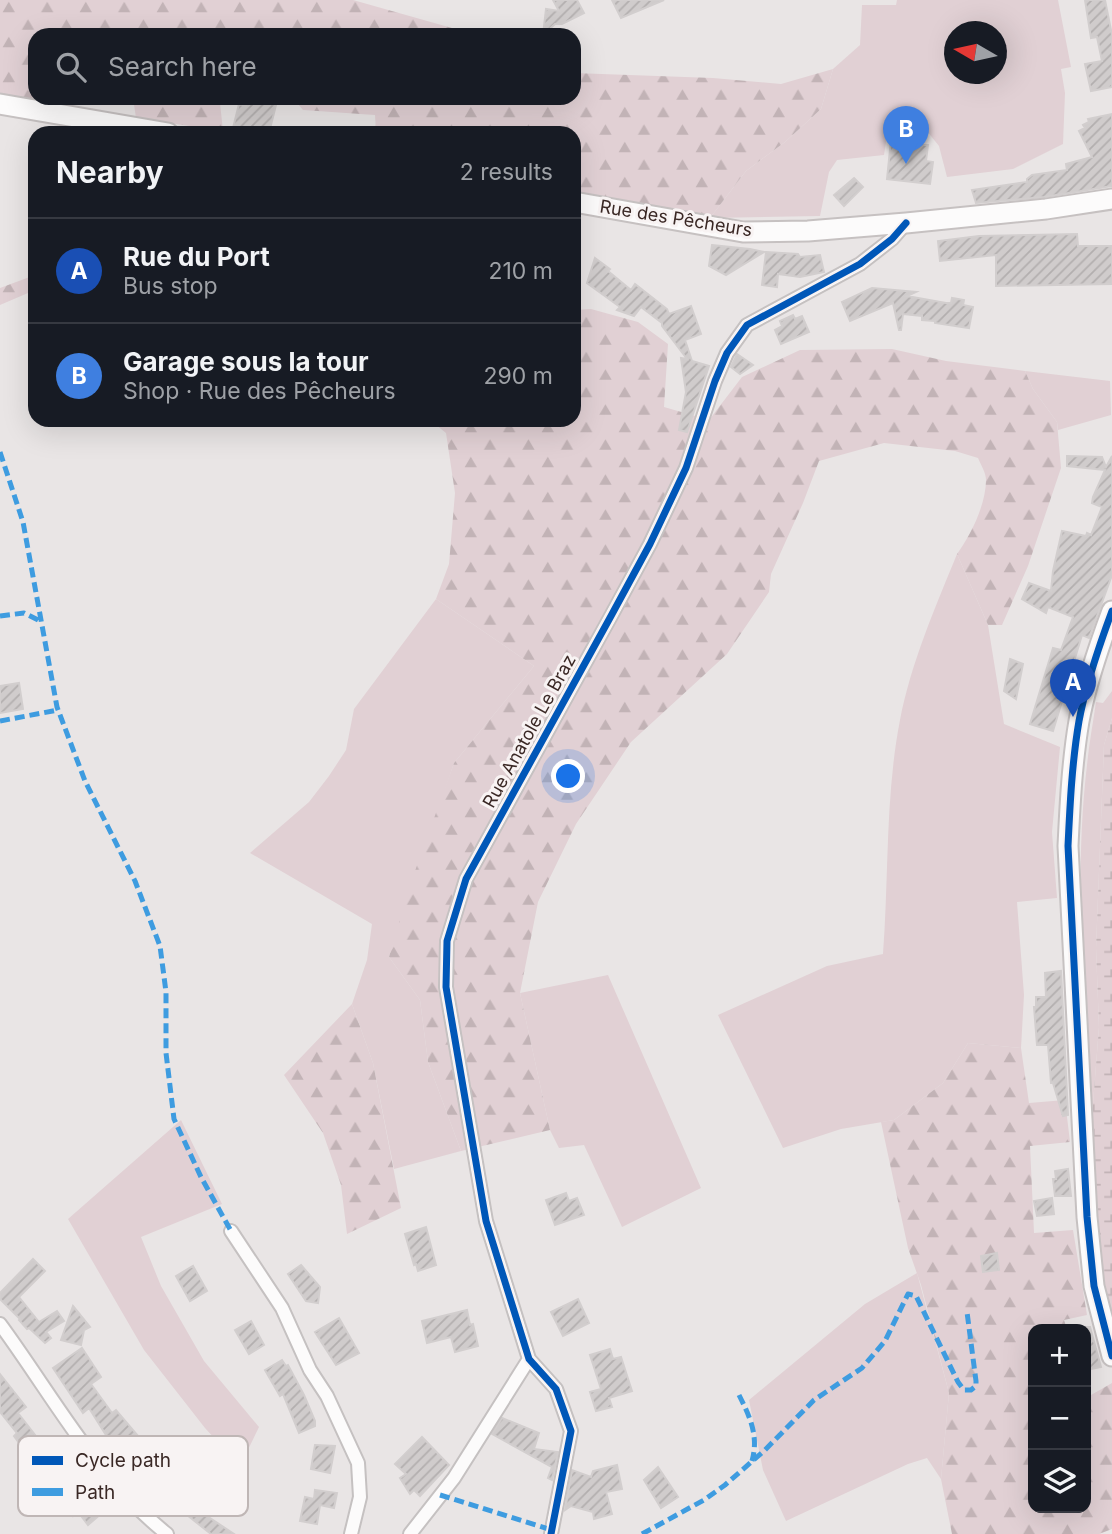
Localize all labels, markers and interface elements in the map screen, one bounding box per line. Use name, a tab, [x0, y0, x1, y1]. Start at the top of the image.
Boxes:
north arrow	[944, 21, 1007, 84]
search box	[28, 28, 581, 105]
icon: search	[52, 48, 90, 86]
text: Search here	[108, 51, 257, 82]
pin: B	[883, 106, 929, 164]
text: Nearby	[56, 154, 164, 190]
text: 2 results	[460, 158, 553, 186]
street label: Rue des Pêcheurs	[598, 196, 754, 240]
text: Rue du Port	[123, 241, 270, 272]
text: A	[70, 257, 88, 285]
text: 210 m	[488, 257, 553, 285]
text: Bus stop	[123, 272, 218, 300]
text: Garage sous la tour	[123, 346, 369, 377]
text: B	[71, 362, 87, 390]
text: 290 m	[484, 362, 553, 390]
text: Shop · Rue des Pêcheurs	[123, 377, 396, 405]
street label: Rue Anatole Le Braz	[478, 651, 580, 811]
pin: A	[1050, 659, 1096, 717]
your location	[551, 759, 585, 793]
map controls	[1028, 1324, 1091, 1513]
button: +	[1028, 1324, 1091, 1387]
button: −	[1028, 1387, 1091, 1450]
legend	[18, 1436, 248, 1516]
text: Cycle path	[75, 1449, 171, 1472]
button: layers	[1028, 1450, 1091, 1513]
text: Path	[75, 1481, 115, 1504]

